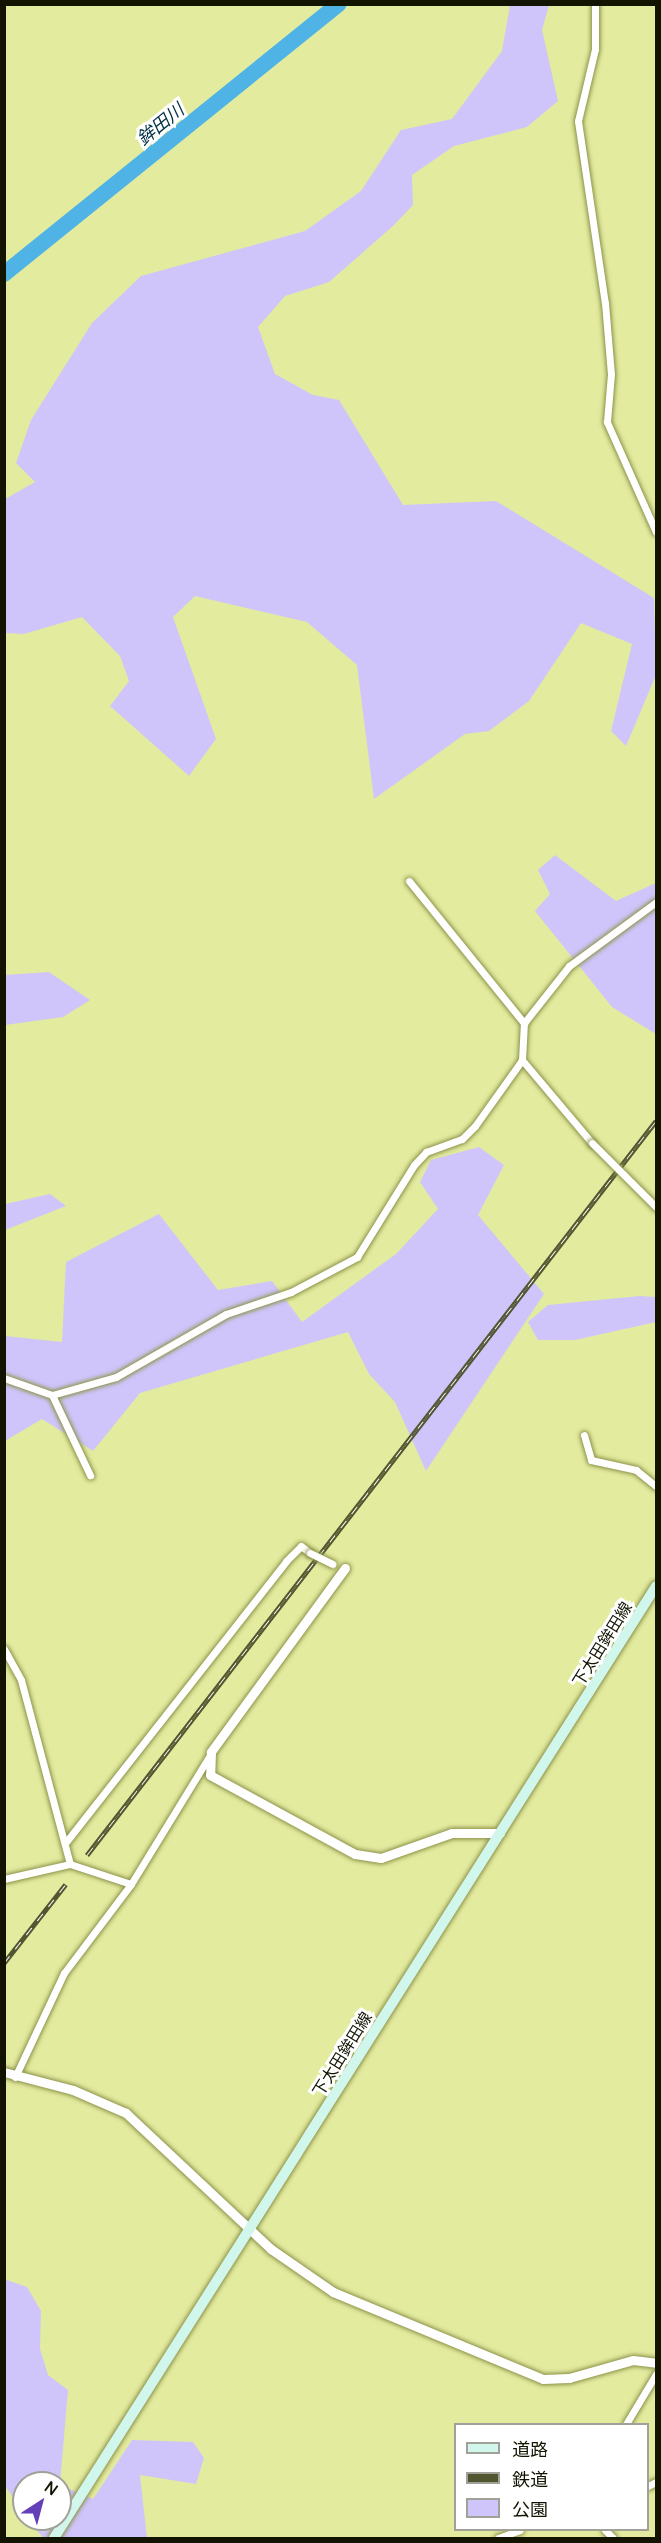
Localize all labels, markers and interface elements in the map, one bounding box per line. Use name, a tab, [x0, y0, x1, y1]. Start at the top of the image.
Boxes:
water label: 鉾田川	[132, 99, 188, 149]
street label: 下太田鉾田線	[568, 1598, 636, 1690]
street label: 下太田鉾田線	[308, 2008, 376, 2100]
legend	[454, 2423, 649, 2531]
text: 道路	[512, 2437, 548, 2461]
text: 鉄道	[512, 2467, 548, 2491]
north arrow	[12, 2471, 72, 2531]
text: N	[40, 2476, 63, 2500]
text: 公園	[512, 2497, 548, 2521]

